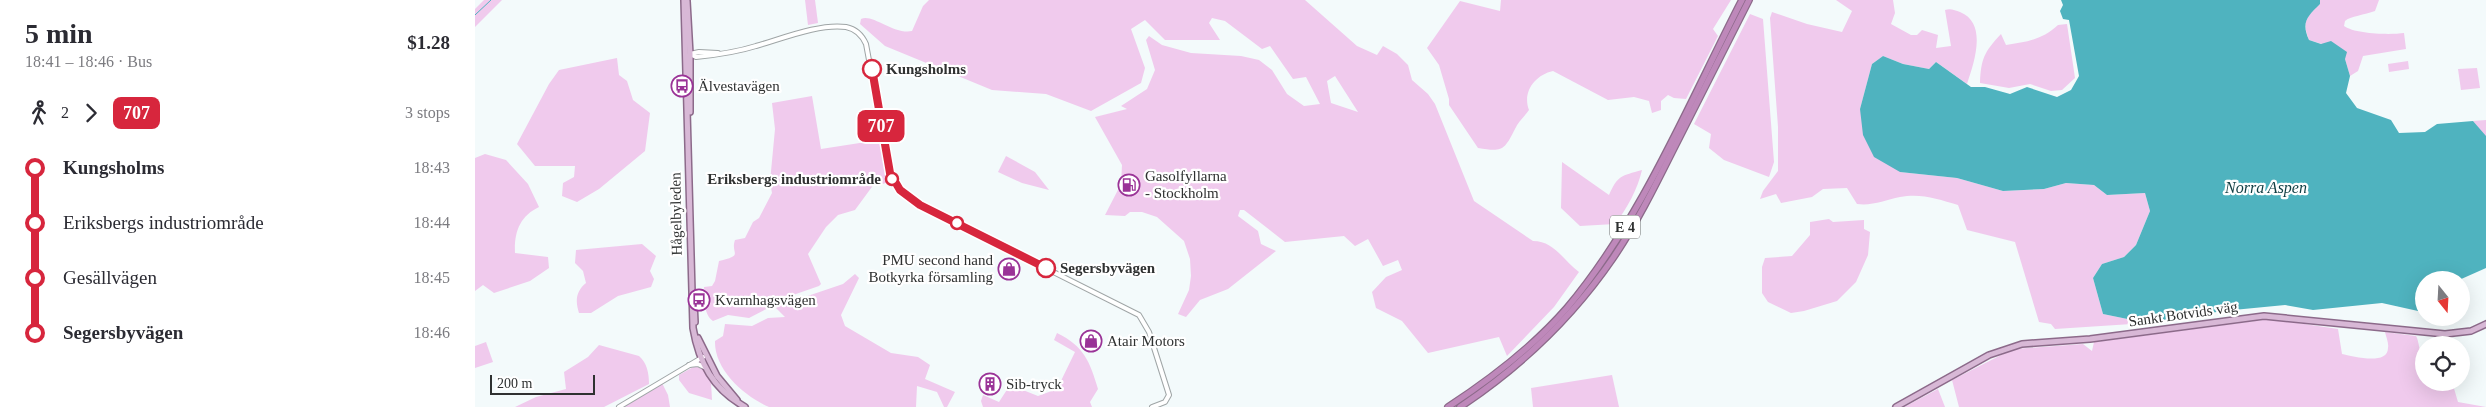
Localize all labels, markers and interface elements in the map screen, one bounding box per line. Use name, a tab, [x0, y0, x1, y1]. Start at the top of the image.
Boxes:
text: 5 min	[25, 18, 93, 49]
text: $1.28	[407, 32, 450, 53]
text: 18:41 – 18:46 · Bus	[25, 53, 152, 70]
marker: Kungsholms	[862, 59, 882, 79]
place label: Kungsholms	[886, 61, 966, 77]
bus stop icon: Älvestavägen	[670, 74, 694, 98]
place label: Älvestavägen	[698, 78, 780, 94]
icon: walk	[25, 99, 53, 127]
icon: forward	[77, 99, 105, 127]
text: 707	[123, 103, 150, 123]
text: 2	[61, 104, 69, 121]
text: 3 stops	[405, 104, 450, 121]
line badge: 707	[852, 110, 910, 142]
text: 707	[868, 116, 895, 136]
text: Kungsholms	[63, 157, 164, 178]
text: 18:43	[414, 159, 450, 176]
place label: Gasolfyllarna - Stockholm	[1145, 168, 1227, 201]
place label: Eriksbergs industriområde	[707, 171, 881, 187]
street label: Hågelbyleden	[667, 172, 685, 256]
marker: Eriksbergs industriområde	[885, 172, 899, 186]
fuel station icon: Gasolfyllarna - Stockholm	[1117, 173, 1141, 197]
water label: Norra Aspen	[2224, 179, 2307, 197]
text: Eriksbergs industriområde	[63, 212, 264, 233]
text: 18:44	[414, 214, 450, 231]
unlabelled marker	[950, 216, 964, 230]
road number: E 4	[1610, 216, 1640, 238]
place label: PMU second hand Botkyrka församling	[868, 252, 993, 285]
shop icon: PMU second hand Botkyrka församling	[997, 257, 1021, 281]
marker: Segersbyvägen	[1036, 258, 1056, 278]
place label: Segersbyvägen	[1060, 260, 1156, 276]
text: Gesällvägen	[63, 267, 157, 288]
text: 18:45	[414, 269, 450, 286]
north arrow	[2415, 271, 2470, 326]
map controls	[2415, 271, 2470, 391]
bus stop icon: Kvarnhagsvägen	[687, 288, 711, 312]
place label: Kvarnhagsvägen	[715, 292, 816, 308]
street label: Sankt Botvids väg	[2127, 298, 2239, 330]
text: Segersbyvägen	[63, 322, 183, 343]
text: 18:46	[414, 324, 450, 341]
shop icon: Atair Motors	[1079, 329, 1103, 353]
place label: Atair Motors	[1107, 333, 1185, 349]
button: locate	[2415, 336, 2470, 391]
scale bar	[490, 372, 595, 395]
building icon: Sib-tryck	[978, 372, 1002, 396]
text: 200 m	[497, 376, 532, 391]
place label: Sib-tryck	[1006, 376, 1062, 392]

